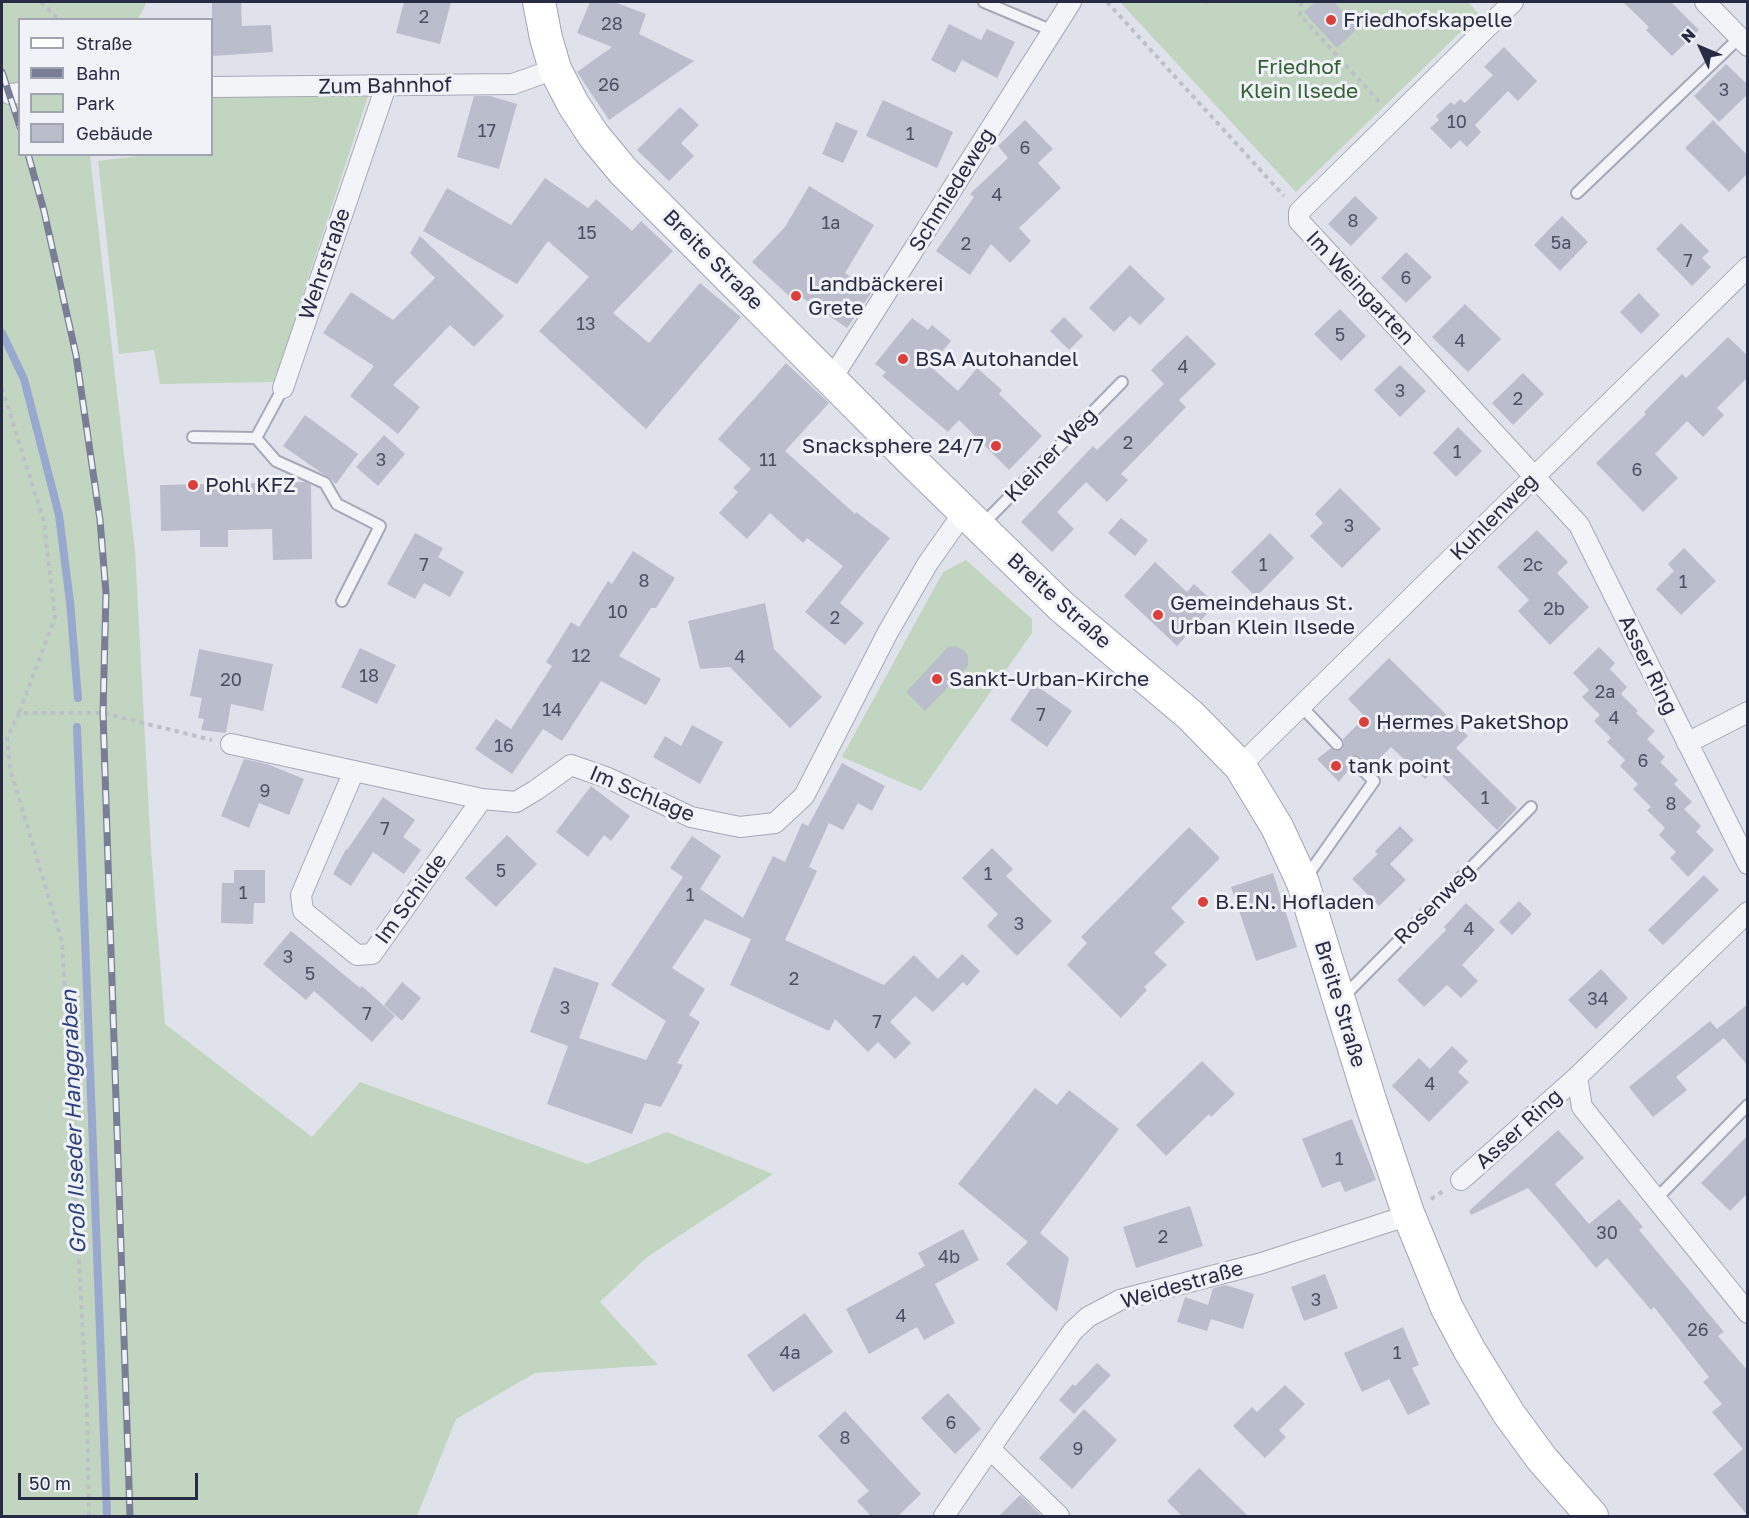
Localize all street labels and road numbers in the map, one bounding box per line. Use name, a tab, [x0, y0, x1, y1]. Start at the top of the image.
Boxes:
street label: Zum Bahnhof	[318, 72, 452, 100]
street label: Schmiedeweg	[904, 124, 1000, 256]
street label: Wehrstraße	[294, 205, 356, 323]
street label: Breite Straße	[658, 205, 768, 315]
street label: Im Weingarten	[1301, 226, 1419, 350]
street label: Kleiner Weg	[1000, 403, 1102, 507]
street label: Kuhlenweg	[1445, 468, 1543, 566]
street label: Breite Straße	[1002, 548, 1116, 654]
street label: Asser Ring	[1613, 611, 1683, 719]
street label: Im Schlage	[586, 761, 698, 827]
street label: Im Schilde	[370, 849, 452, 949]
street label: Rosenweg	[1389, 858, 1481, 950]
street label: Breite Straße	[1309, 938, 1371, 1070]
street label: Asser Ring	[1471, 1084, 1567, 1174]
street label: Weidestraße	[1118, 1256, 1246, 1314]

